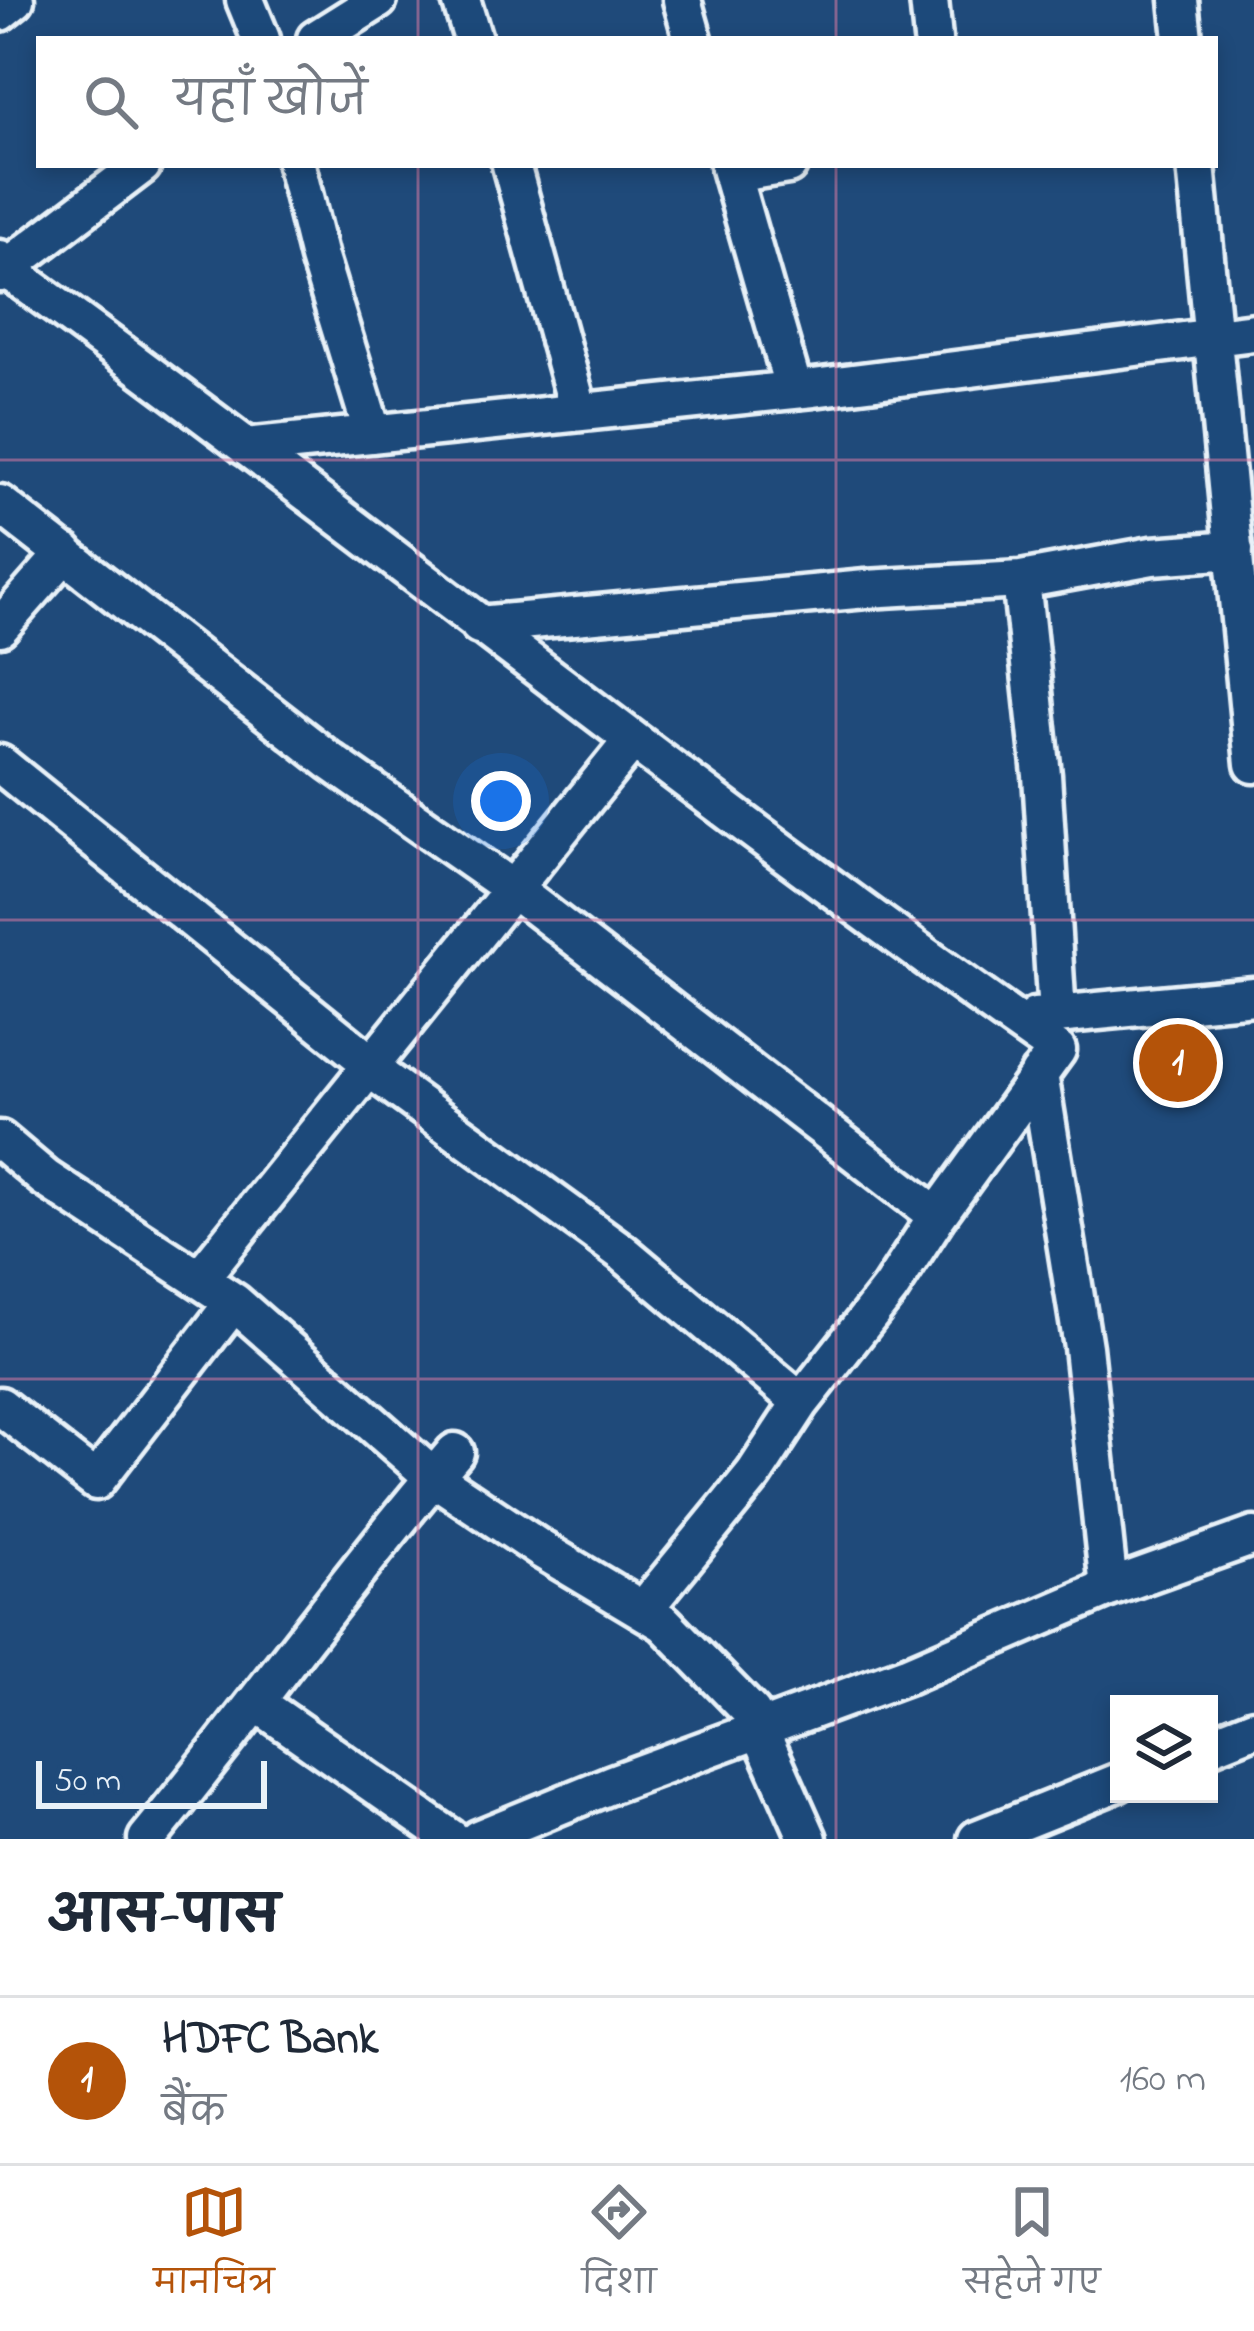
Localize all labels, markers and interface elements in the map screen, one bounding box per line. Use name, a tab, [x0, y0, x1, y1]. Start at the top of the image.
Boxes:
search box	[36, 36, 1218, 168]
icon: search	[78, 69, 144, 135]
text: यहाँ खोजें	[174, 70, 367, 136]
your location	[471, 771, 531, 831]
pin: 1	[1139, 1018, 1217, 1108]
map controls	[1110, 1695, 1218, 1803]
button: layers	[1110, 1695, 1218, 1803]
scale bar	[36, 1755, 267, 1808]
text: 50 m	[54, 1758, 121, 1806]
text: आस-पास	[48, 1881, 280, 1956]
text: HDFC Bank	[162, 2008, 378, 2074]
text: 1	[81, 2052, 93, 2109]
text: 160 m	[1120, 2052, 1206, 2109]
text: बैंक	[162, 2086, 225, 2143]
tab: मानचित्र	[154, 2179, 275, 2318]
tab: दिशा	[582, 2179, 657, 2318]
tab: सहेजे गए	[964, 2179, 1100, 2318]

